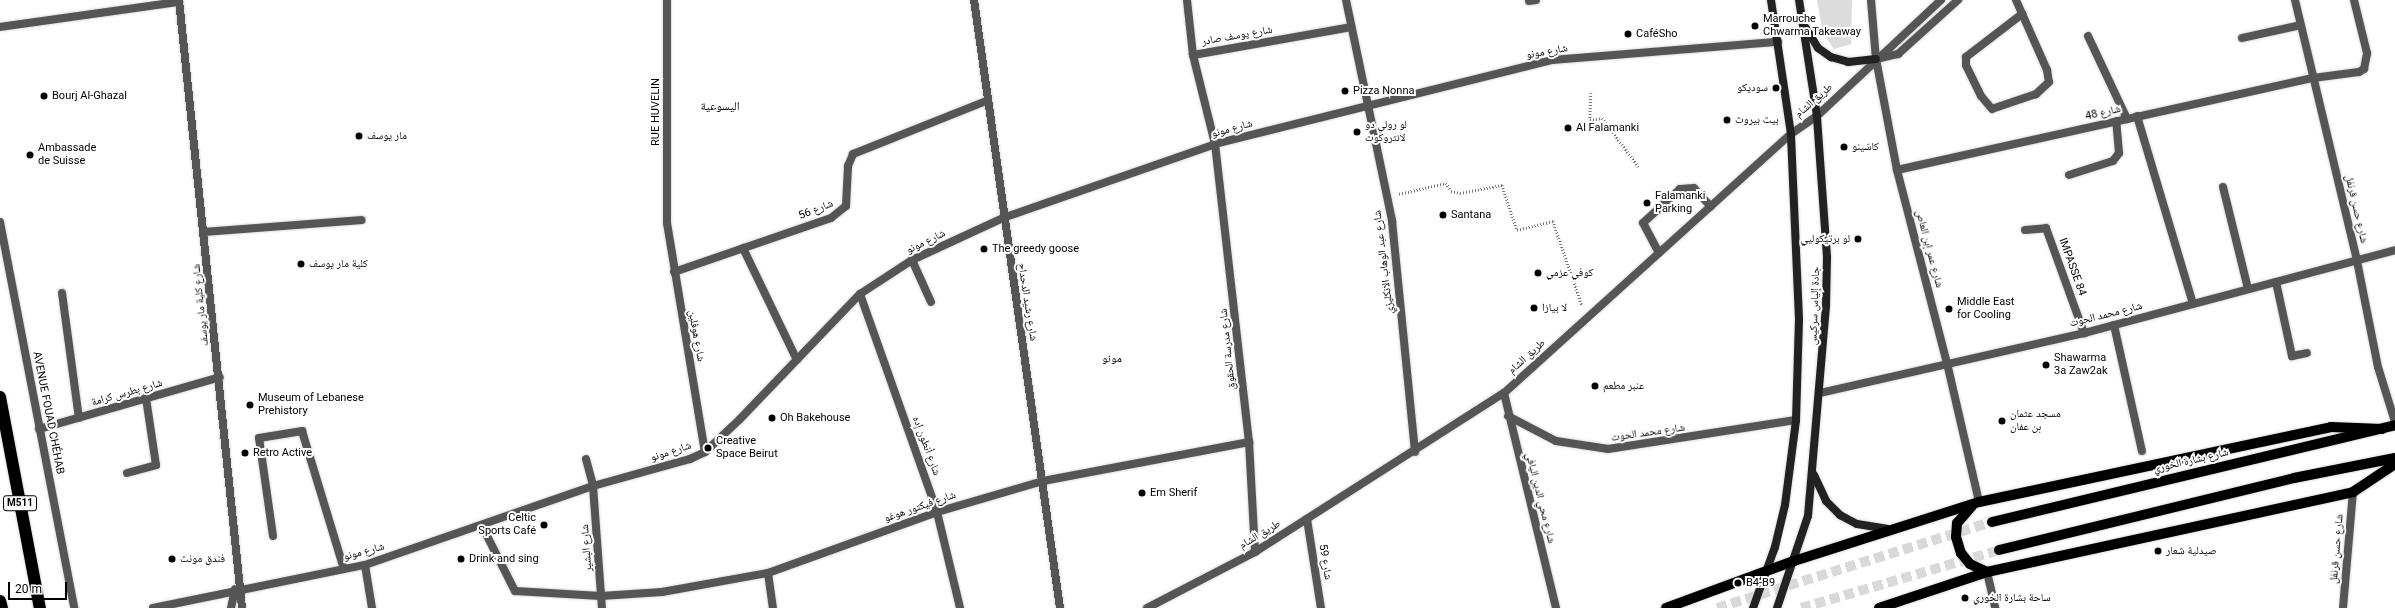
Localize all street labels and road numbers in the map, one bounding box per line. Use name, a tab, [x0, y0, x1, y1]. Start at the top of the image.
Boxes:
street label: شارع يوسف صادر	[1201, 23, 1273, 49]
street label: شارع مونو	[1525, 42, 1569, 62]
street label: RUE HUVELIN	[649, 78, 663, 146]
street label: طريق الشام	[1792, 81, 1836, 121]
street label: شارع 48	[2084, 103, 2122, 123]
street label: شارع مونو	[1210, 117, 1254, 141]
street label: شارع حسن قرنفل	[2342, 173, 2370, 245]
street label: شارع 56	[797, 197, 835, 223]
street label: شارع عبد الوهاب الانكليزي	[1371, 209, 1397, 315]
street label: شارع عمر إبن العاص	[1912, 209, 1946, 289]
street label: شارع مونو	[904, 227, 948, 257]
street label: IMPASSE 84	[2055, 236, 2089, 298]
street label: شارع رشيد الدحداح	[1014, 262, 1040, 342]
street label: شارع كلية مار يوسف	[190, 263, 212, 347]
street label: جادة إلياس سركيس	[1807, 267, 1823, 345]
street label: شارع محمد الحوت	[2068, 300, 2144, 330]
street label: شارع مدرسة الحقوق	[1217, 308, 1239, 390]
street label: شارع هوفلين	[685, 309, 707, 363]
street label: طريق الشام	[1506, 337, 1548, 377]
street label: AVENUE FOUAD CHÉHAB	[30, 350, 66, 476]
street label: شارع بطرس كرامة	[90, 377, 164, 409]
street label: شارع أنطون إده	[909, 415, 943, 477]
street label: شارع محمد الحوت	[1610, 421, 1686, 445]
street label: شارع مونو	[649, 439, 693, 465]
street label: شارع بشارة الخوري	[2152, 446, 2230, 476]
street label: شارع محي الدين اليافي	[1522, 451, 1558, 545]
street label: شارع فيكتور هوغو	[882, 489, 958, 525]
road number: M511	[3, 495, 37, 511]
street label: شارع حسن قرنفل	[2327, 514, 2347, 584]
street label: طريق الشام	[1237, 518, 1283, 552]
street label: شارع البشير	[579, 524, 595, 572]
street label: شارع مونو	[342, 540, 386, 564]
street label: شارع 59	[1316, 543, 1334, 581]

